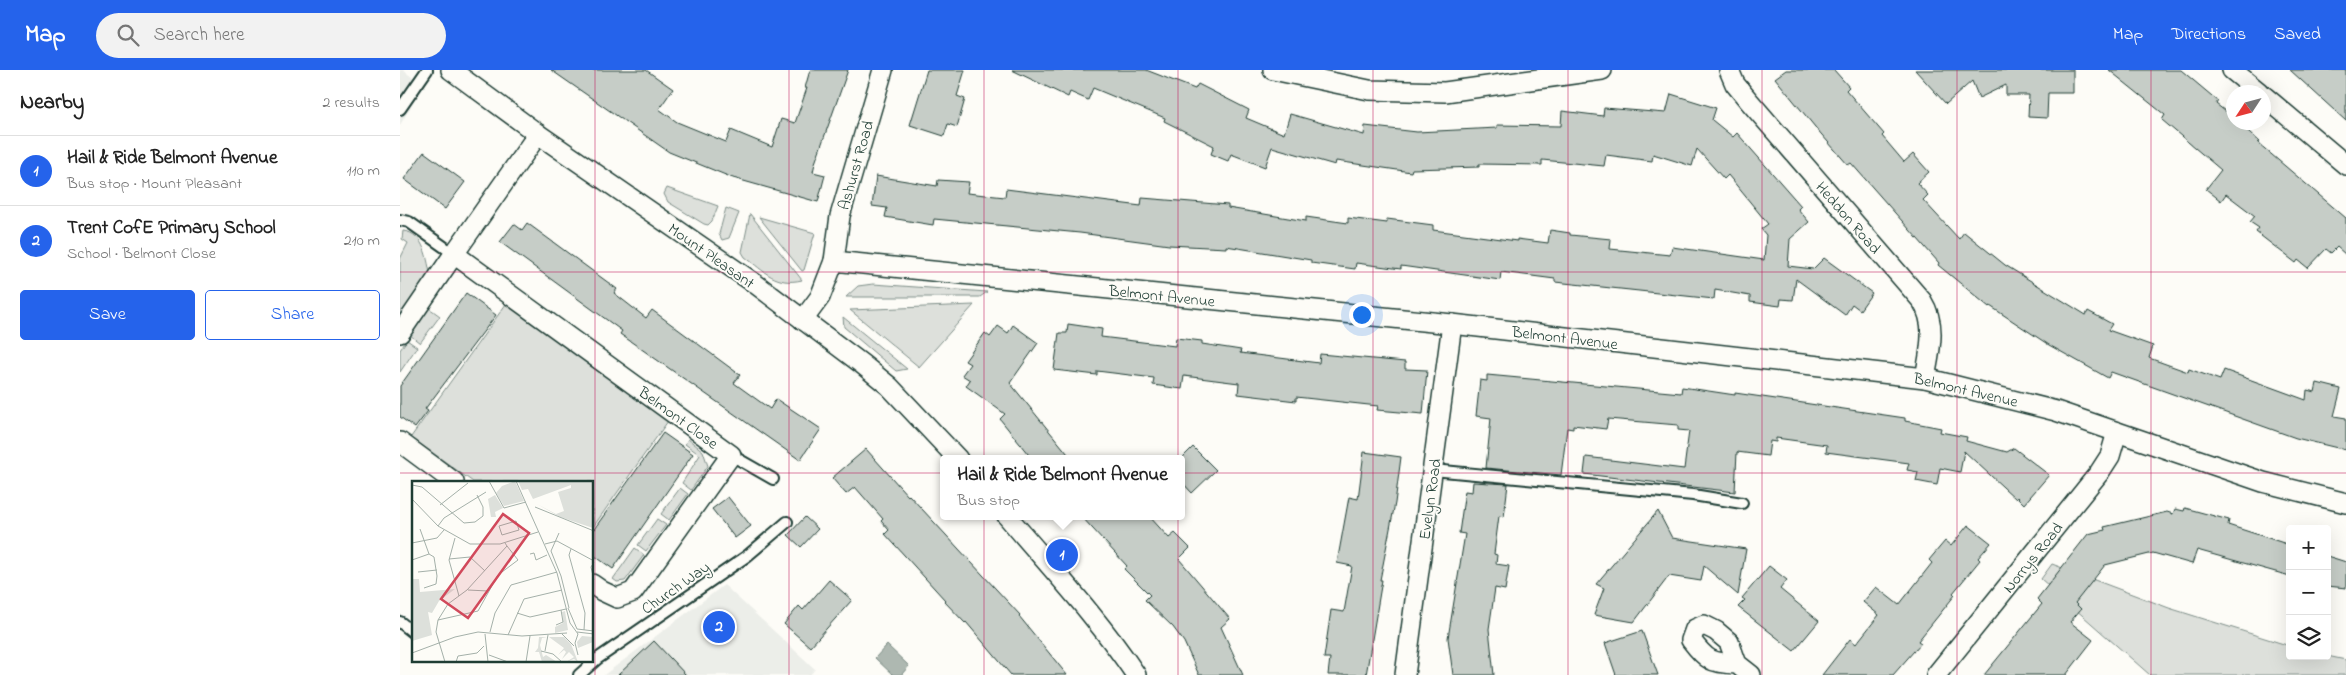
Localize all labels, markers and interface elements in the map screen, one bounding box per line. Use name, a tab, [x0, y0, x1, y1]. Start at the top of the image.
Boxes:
search box	[96, 13, 446, 58]
text: Map	[25, 18, 66, 53]
icon: search	[114, 21, 142, 49]
text: Search here	[154, 22, 245, 49]
text: Map	[2113, 22, 2143, 48]
text: Directions	[2171, 22, 2246, 48]
text: Saved	[2274, 22, 2321, 48]
north arrow	[2226, 85, 2271, 130]
text: Nearby	[20, 88, 84, 118]
text: 2 results	[322, 91, 380, 115]
street label: Ashurst Road	[833, 118, 881, 213]
text: Hail & Ride Belmont Avenue	[67, 145, 277, 172]
text: 1	[33, 159, 39, 183]
text: 110 m	[346, 159, 380, 183]
text: Bus stop · Mount Pleasant	[67, 172, 242, 196]
street label: Heddon Road	[1809, 177, 1886, 260]
text: Trent CofE Primary School	[67, 215, 276, 242]
street label: Mount Pleasant	[663, 218, 760, 296]
text: 2	[32, 229, 40, 253]
text: 210 m	[344, 229, 380, 253]
text: School · Belmont Close	[67, 242, 216, 266]
street label: Belmont Avenue	[1107, 279, 1217, 315]
button: Save	[20, 290, 195, 340]
button: Share	[205, 290, 380, 340]
your location	[1349, 302, 1375, 328]
street label: Belmont Avenue	[1509, 320, 1620, 357]
street label: Belmont Avenue	[1910, 367, 2021, 415]
street label: Belmont Close	[632, 381, 723, 456]
popup	[940, 455, 1185, 520]
street label: Evelyn Road	[1413, 457, 1449, 541]
text: Hail & Ride Belmont Avenue	[957, 462, 1168, 489]
inset map	[412, 481, 594, 662]
text: Bus stop	[957, 489, 1020, 513]
street label: Norrys Road	[1998, 518, 2070, 599]
map controls	[2286, 525, 2331, 660]
button: +	[2286, 525, 2331, 570]
pin: 1	[1046, 536, 1078, 574]
street label: Church Way	[637, 556, 716, 621]
button: −	[2286, 570, 2331, 615]
pin: 2	[703, 608, 735, 646]
button: layers	[2286, 615, 2331, 660]

